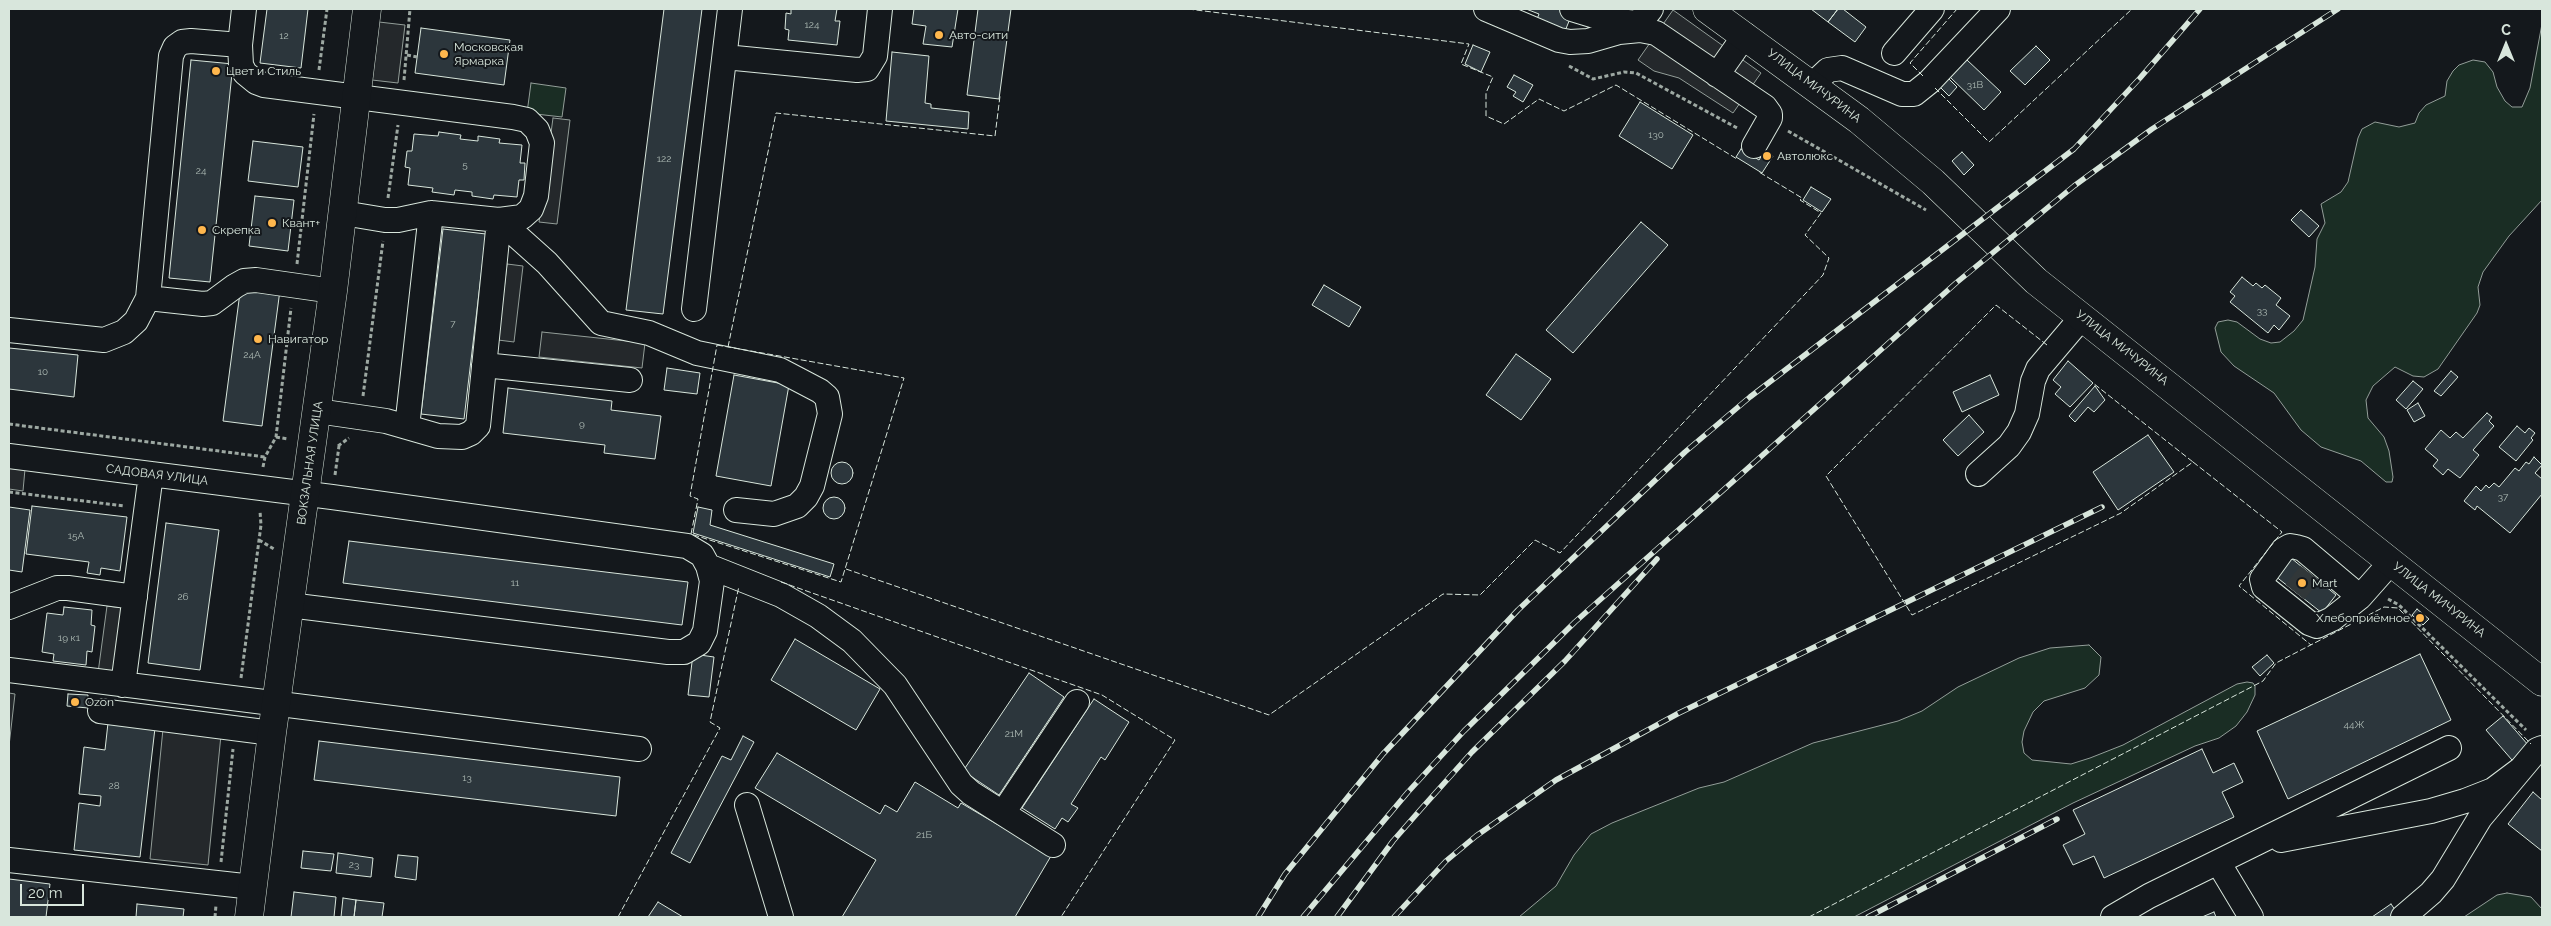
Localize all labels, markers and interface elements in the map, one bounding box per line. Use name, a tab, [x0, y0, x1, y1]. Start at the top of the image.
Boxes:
house number: 124	[805, 19, 819, 31]
north arrow	[2481, 20, 2531, 70]
text: С	[2501, 22, 2511, 38]
place label: Авто-сити	[949, 28, 1008, 42]
marker: Авто-сити	[933, 29, 945, 41]
house number: 12	[279, 30, 289, 42]
place label: Московская Ярмарка	[454, 40, 523, 68]
street label: УЛИЦА МИЧУРИНА	[1764, 46, 1864, 126]
marker: Московская Ярмарка	[438, 48, 450, 60]
place label: Цвет и Стиль	[226, 64, 301, 78]
marker: Цвет и Стиль	[210, 65, 222, 77]
house number: 31В	[1967, 79, 1983, 91]
house number: 130	[1648, 129, 1664, 141]
place label: Автолюкс	[1777, 149, 1833, 163]
marker: Автолюкс	[1761, 150, 1773, 162]
house number: 122	[657, 153, 671, 165]
house number: 5	[462, 159, 468, 171]
house number: 24	[196, 165, 206, 177]
place label: Квант+	[282, 216, 320, 230]
marker: Квант+	[266, 217, 278, 229]
place label: Скрепка	[212, 223, 260, 237]
marker: Скрепка	[196, 224, 208, 236]
house number: 33	[2257, 305, 2267, 317]
street label: УЛИЦА МИЧУРИНА	[2073, 307, 2171, 389]
house number: 7	[450, 318, 456, 330]
place label: Навигатор	[268, 332, 328, 346]
marker: Навигатор	[252, 333, 264, 345]
house number: 24А	[243, 349, 261, 361]
house number: 10	[38, 366, 48, 378]
street label: ВОКЗАЛЬНАЯ УЛИЦА	[294, 400, 326, 526]
house number: 9	[579, 418, 585, 430]
street label: САДОВАЯ УЛИЦА	[105, 462, 209, 488]
house number: 37	[2498, 491, 2508, 503]
house number: 15А	[68, 530, 84, 542]
street label: УЛИЦА МИЧУРИНА	[2390, 559, 2488, 641]
place label: Mart	[2312, 576, 2337, 590]
house number: 11	[511, 577, 519, 589]
marker: Mart	[2296, 577, 2308, 589]
house number: 26	[177, 591, 189, 603]
place label: Хлебоприёмное	[2316, 611, 2410, 625]
marker: Хлебоприёмное	[2414, 612, 2426, 624]
house number: 19 к1	[58, 632, 80, 644]
place label: Ozon	[85, 695, 114, 709]
marker: Ozon	[69, 696, 81, 708]
house number: 44Ж	[2344, 719, 2364, 731]
house number: 21М	[1005, 728, 1023, 740]
house number: 13	[462, 772, 472, 784]
house number: 28	[108, 780, 120, 792]
house number: 21Б	[916, 829, 932, 841]
house number: 23	[349, 859, 359, 871]
scale bar	[22, 874, 86, 906]
text: 20 m	[28, 884, 63, 902]

